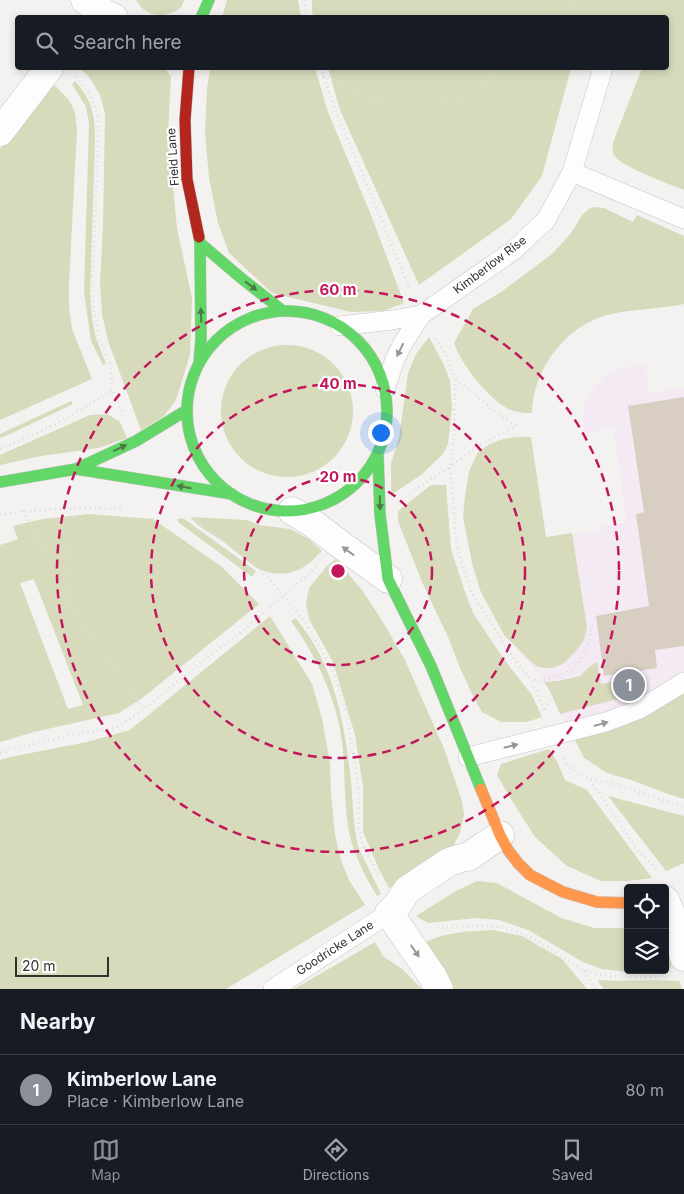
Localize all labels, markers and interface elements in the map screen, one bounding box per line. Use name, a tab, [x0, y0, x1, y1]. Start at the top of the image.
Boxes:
search box	[15, 15, 669, 70]
icon: search	[33, 29, 61, 57]
text: Search here	[73, 31, 182, 54]
street label: Field Lane	[163, 127, 182, 187]
street label: Kimberlow Rise	[450, 232, 529, 297]
one-way arrow	[244, 280, 257, 291]
text: 60 m	[319, 280, 357, 299]
one-way arrow	[196, 307, 204, 323]
one-way arrow	[396, 343, 404, 357]
text: 40 m	[319, 374, 357, 393]
your location	[368, 420, 394, 446]
one-way arrow	[113, 444, 127, 452]
text: 20 m	[320, 467, 356, 486]
one-way arrow	[175, 482, 191, 490]
one-way arrow	[376, 496, 384, 512]
one-way arrow	[342, 545, 355, 556]
centre of rings	[329, 562, 347, 580]
pin: 1	[613, 666, 645, 704]
one-way arrow	[593, 719, 608, 727]
one-way arrow	[503, 742, 518, 750]
map controls	[624, 884, 669, 974]
button: locate	[624, 884, 669, 929]
street label: Goodricke Lane	[293, 917, 376, 978]
button: layers	[624, 929, 669, 974]
one-way arrow	[410, 944, 420, 957]
scale bar	[15, 954, 109, 977]
text: 20 m	[22, 957, 56, 974]
text: Nearby	[20, 1009, 95, 1034]
text: Kimberlow Lane	[67, 1068, 217, 1091]
text: 1	[33, 1080, 39, 1100]
text: 80 m	[625, 1080, 664, 1100]
text: Place · Kimberlow Lane	[67, 1091, 244, 1111]
tab: Map	[91, 1136, 120, 1183]
tab: Directions	[303, 1136, 369, 1183]
tab: Saved	[552, 1136, 593, 1183]

